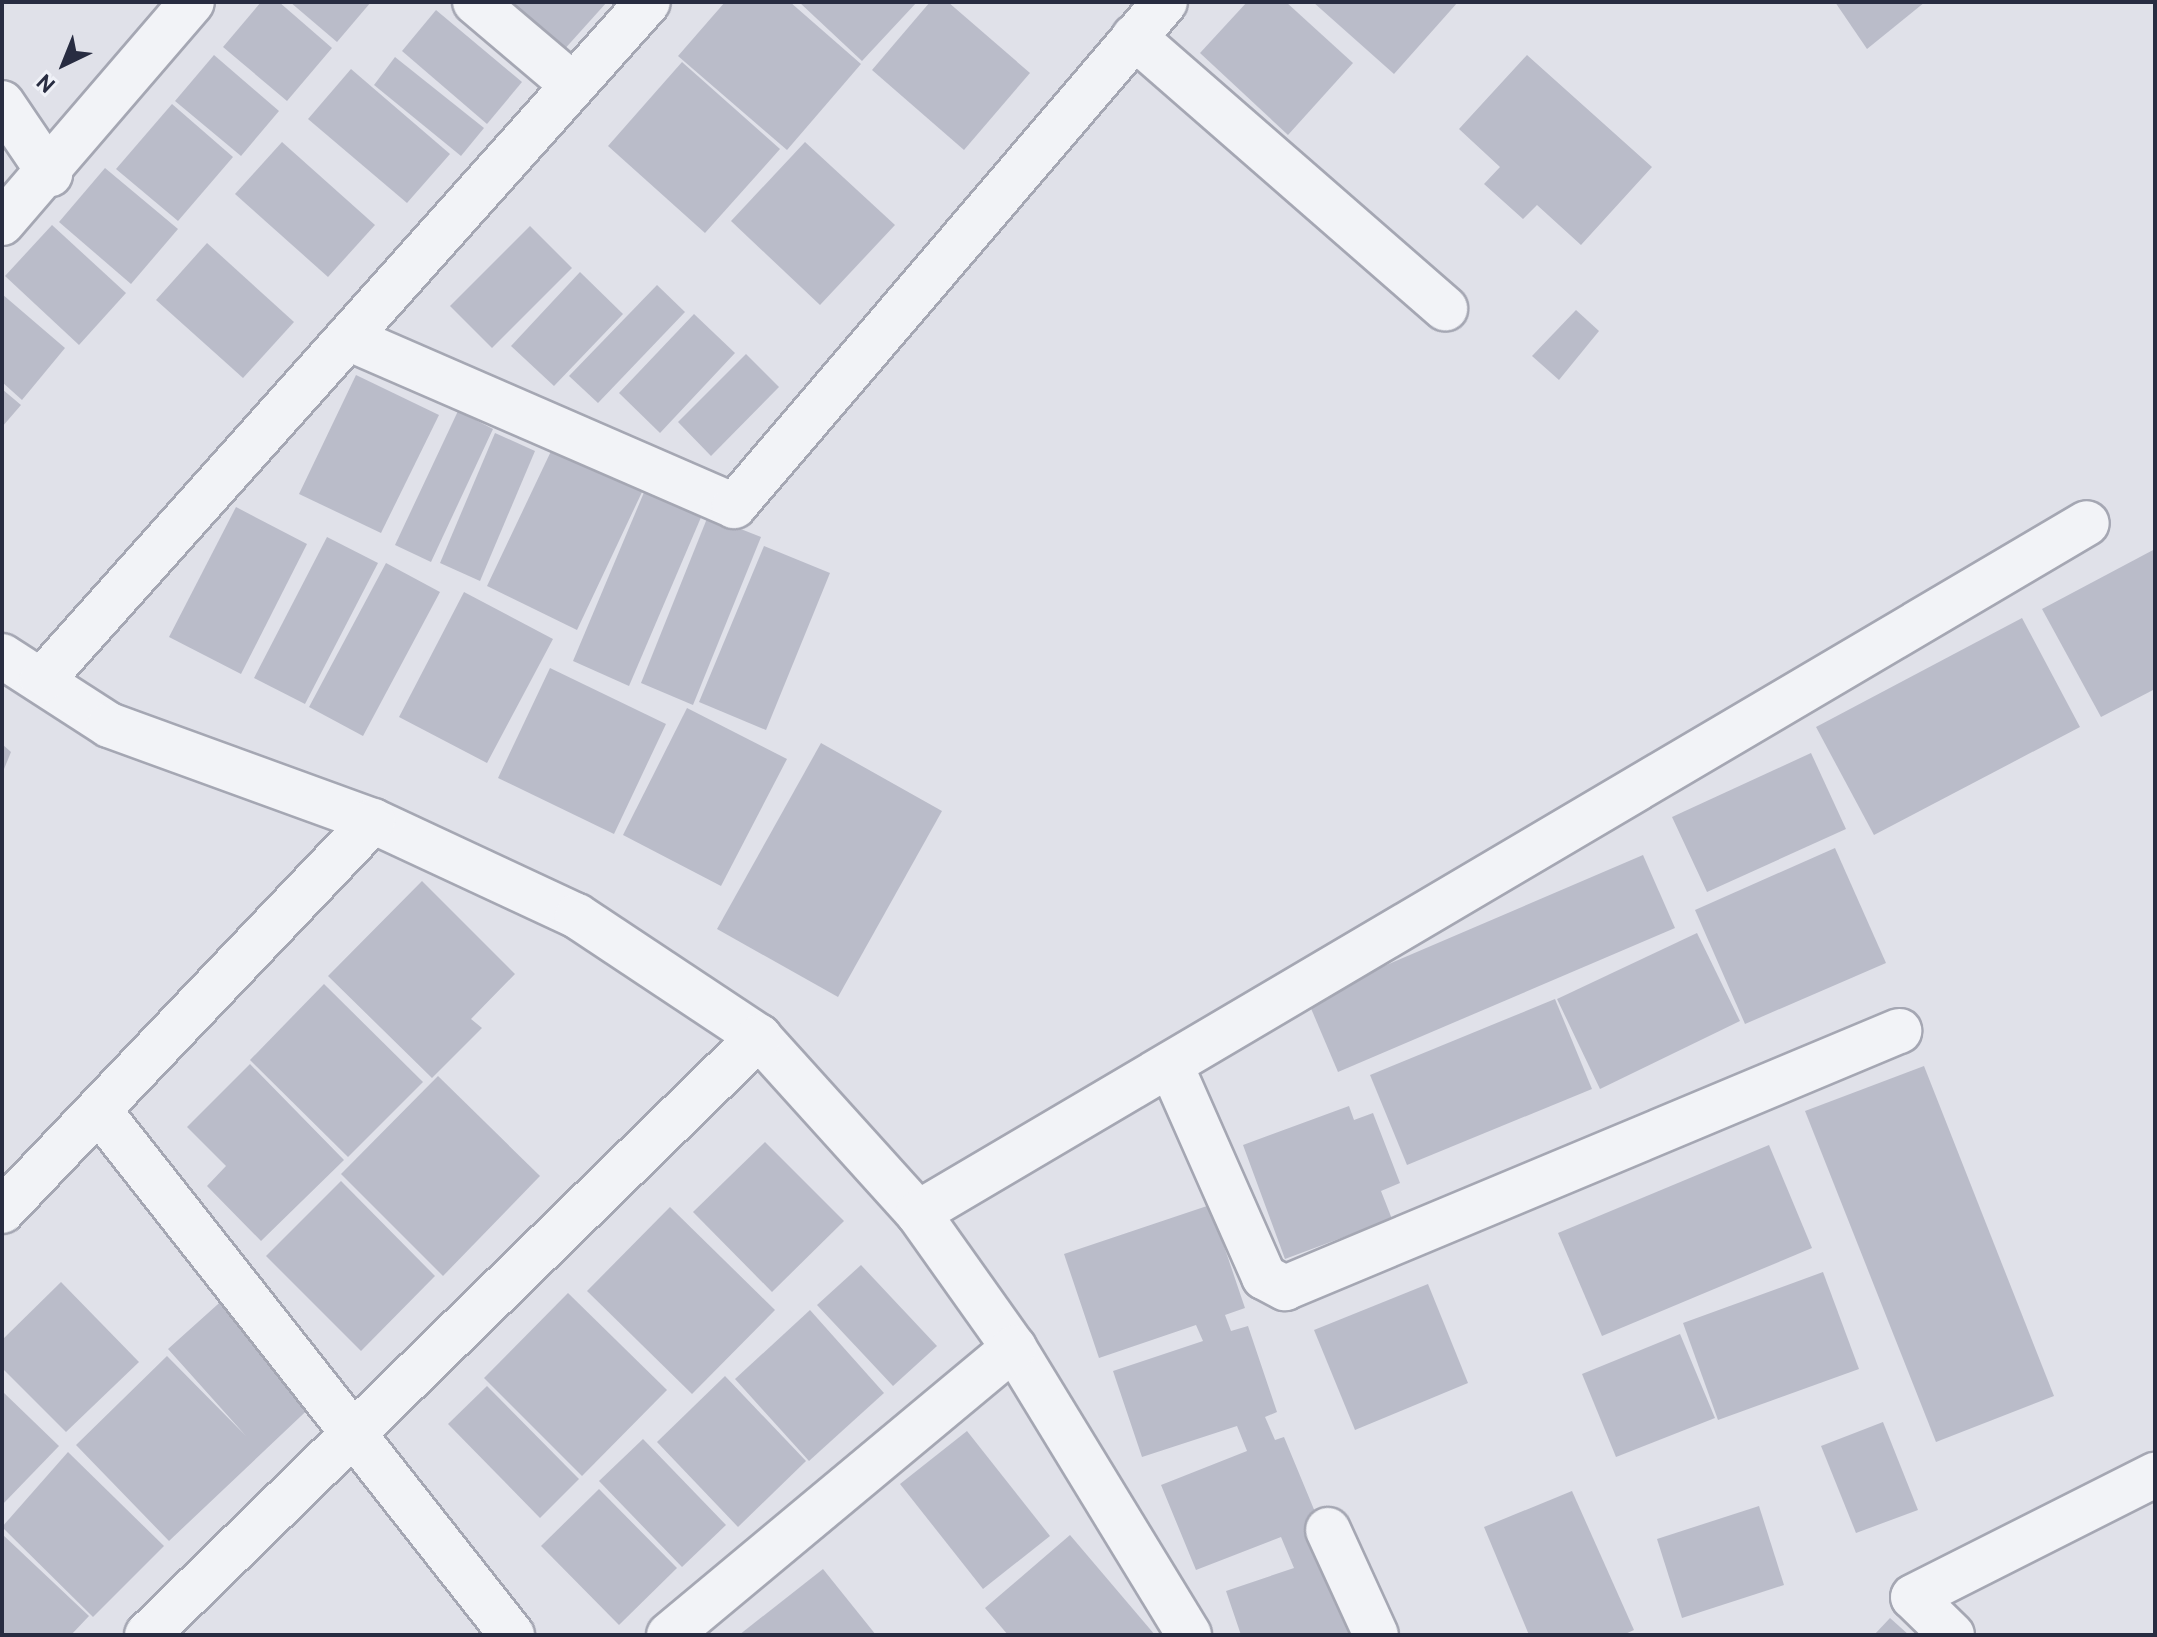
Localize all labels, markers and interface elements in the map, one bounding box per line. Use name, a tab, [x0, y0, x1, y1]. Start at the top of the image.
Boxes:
north arrow	[24, 24, 104, 104]
text: N	[32, 67, 62, 97]

